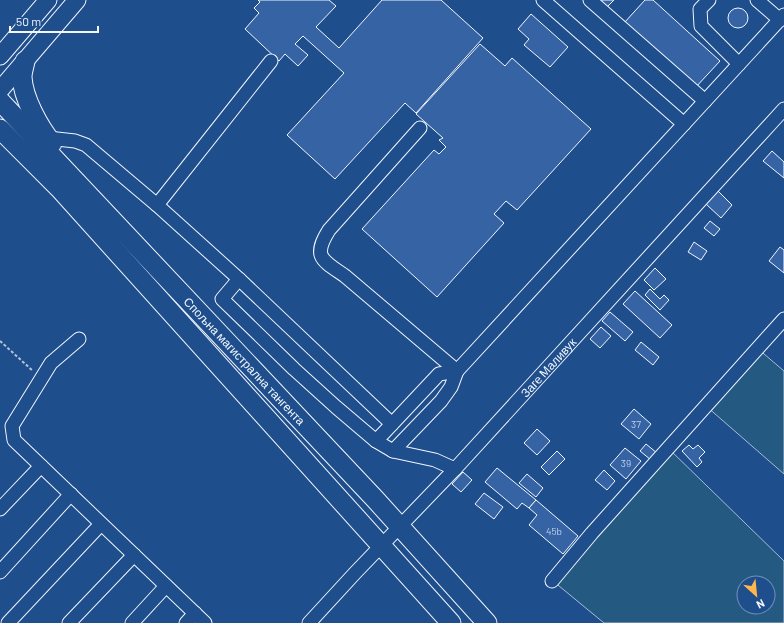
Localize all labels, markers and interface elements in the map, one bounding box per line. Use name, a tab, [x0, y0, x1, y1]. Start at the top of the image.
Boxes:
scale bar	[10, 8, 98, 34]
text: 50 m	[16, 14, 41, 28]
street label: Спољна магистрална тангента	[181, 294, 309, 428]
street label: Заге Маливук	[517, 334, 579, 400]
house number: 37	[631, 418, 641, 430]
house number: 39	[621, 457, 631, 469]
house number: 45b	[546, 525, 562, 537]
north arrow	[736, 575, 776, 615]
text: N	[755, 597, 767, 612]

